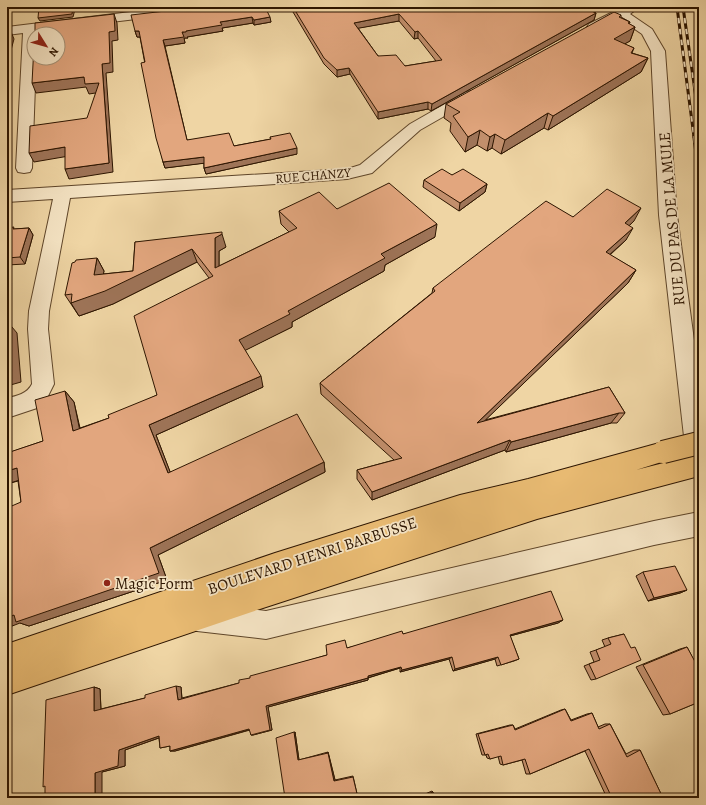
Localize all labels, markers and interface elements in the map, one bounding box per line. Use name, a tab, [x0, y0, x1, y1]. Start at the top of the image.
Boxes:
north arrow	[26, 26, 66, 66]
text: N	[45, 44, 62, 59]
street label: RUE DU PAS DE LA MULE	[653, 131, 691, 307]
street label: RUE CHANZY	[274, 164, 353, 187]
street label: BOULEVARD HENRI BARBUSSE	[205, 512, 420, 600]
place label: Magic Form	[115, 573, 193, 595]
marker: Magic Form	[102, 578, 112, 588]

